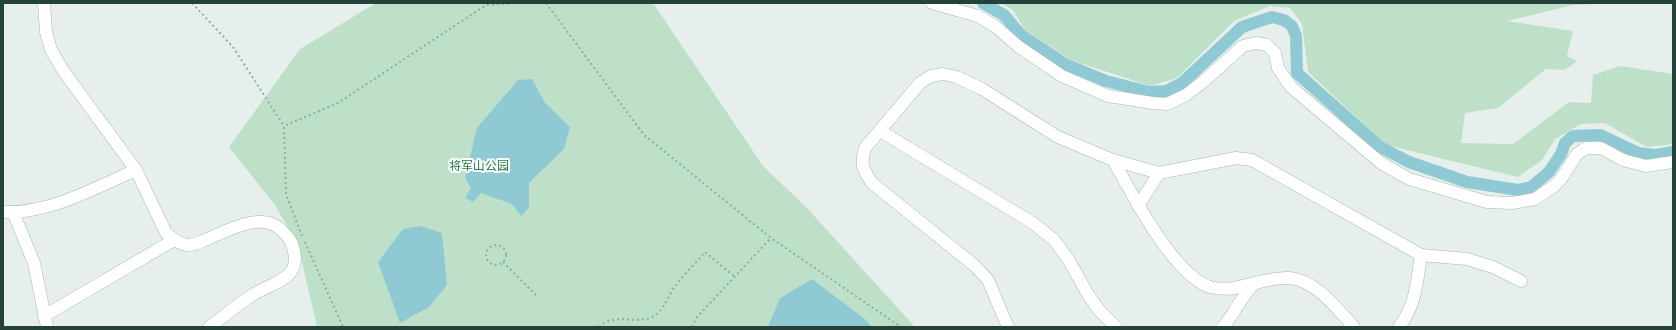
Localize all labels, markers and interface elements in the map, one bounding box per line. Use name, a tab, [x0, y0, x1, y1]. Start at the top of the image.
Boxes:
park label: 将军山公园	[449, 159, 509, 174]

